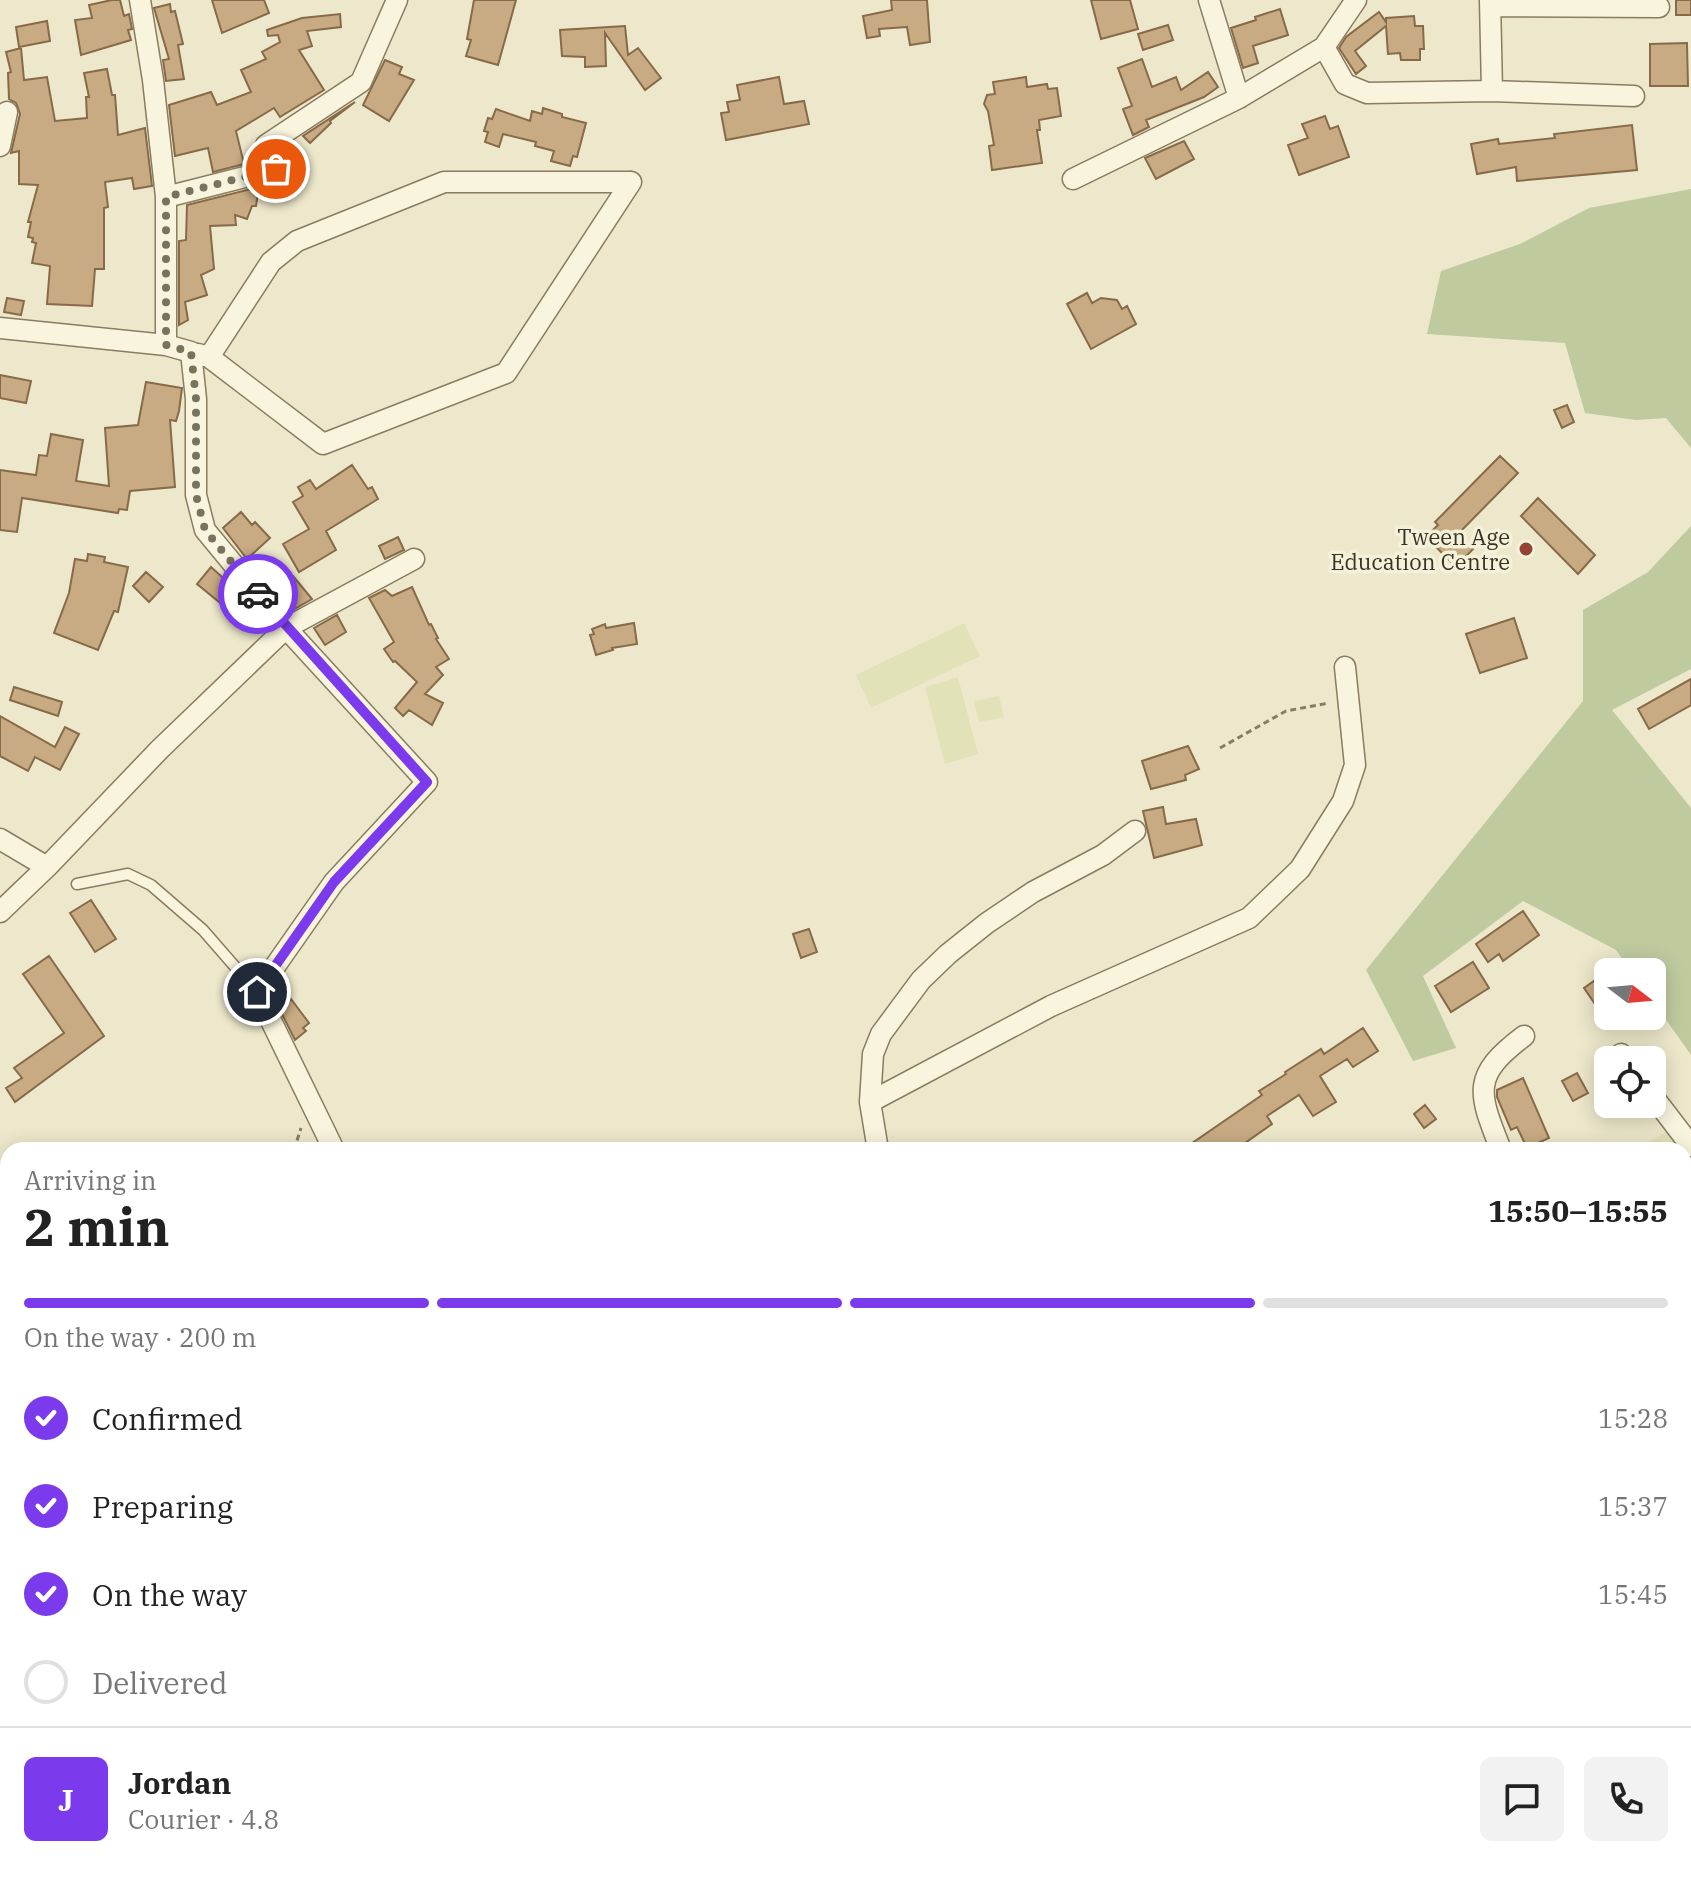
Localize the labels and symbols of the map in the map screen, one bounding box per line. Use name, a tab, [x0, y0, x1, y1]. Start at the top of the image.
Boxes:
pin	[242, 135, 310, 203]
place label: Tween Age Education Centre	[1331, 522, 1510, 576]
marker: Tween Age Education Centre	[1517, 540, 1535, 558]
courier	[218, 554, 298, 634]
pin	[223, 958, 291, 1026]
north arrow	[1594, 958, 1666, 1030]

